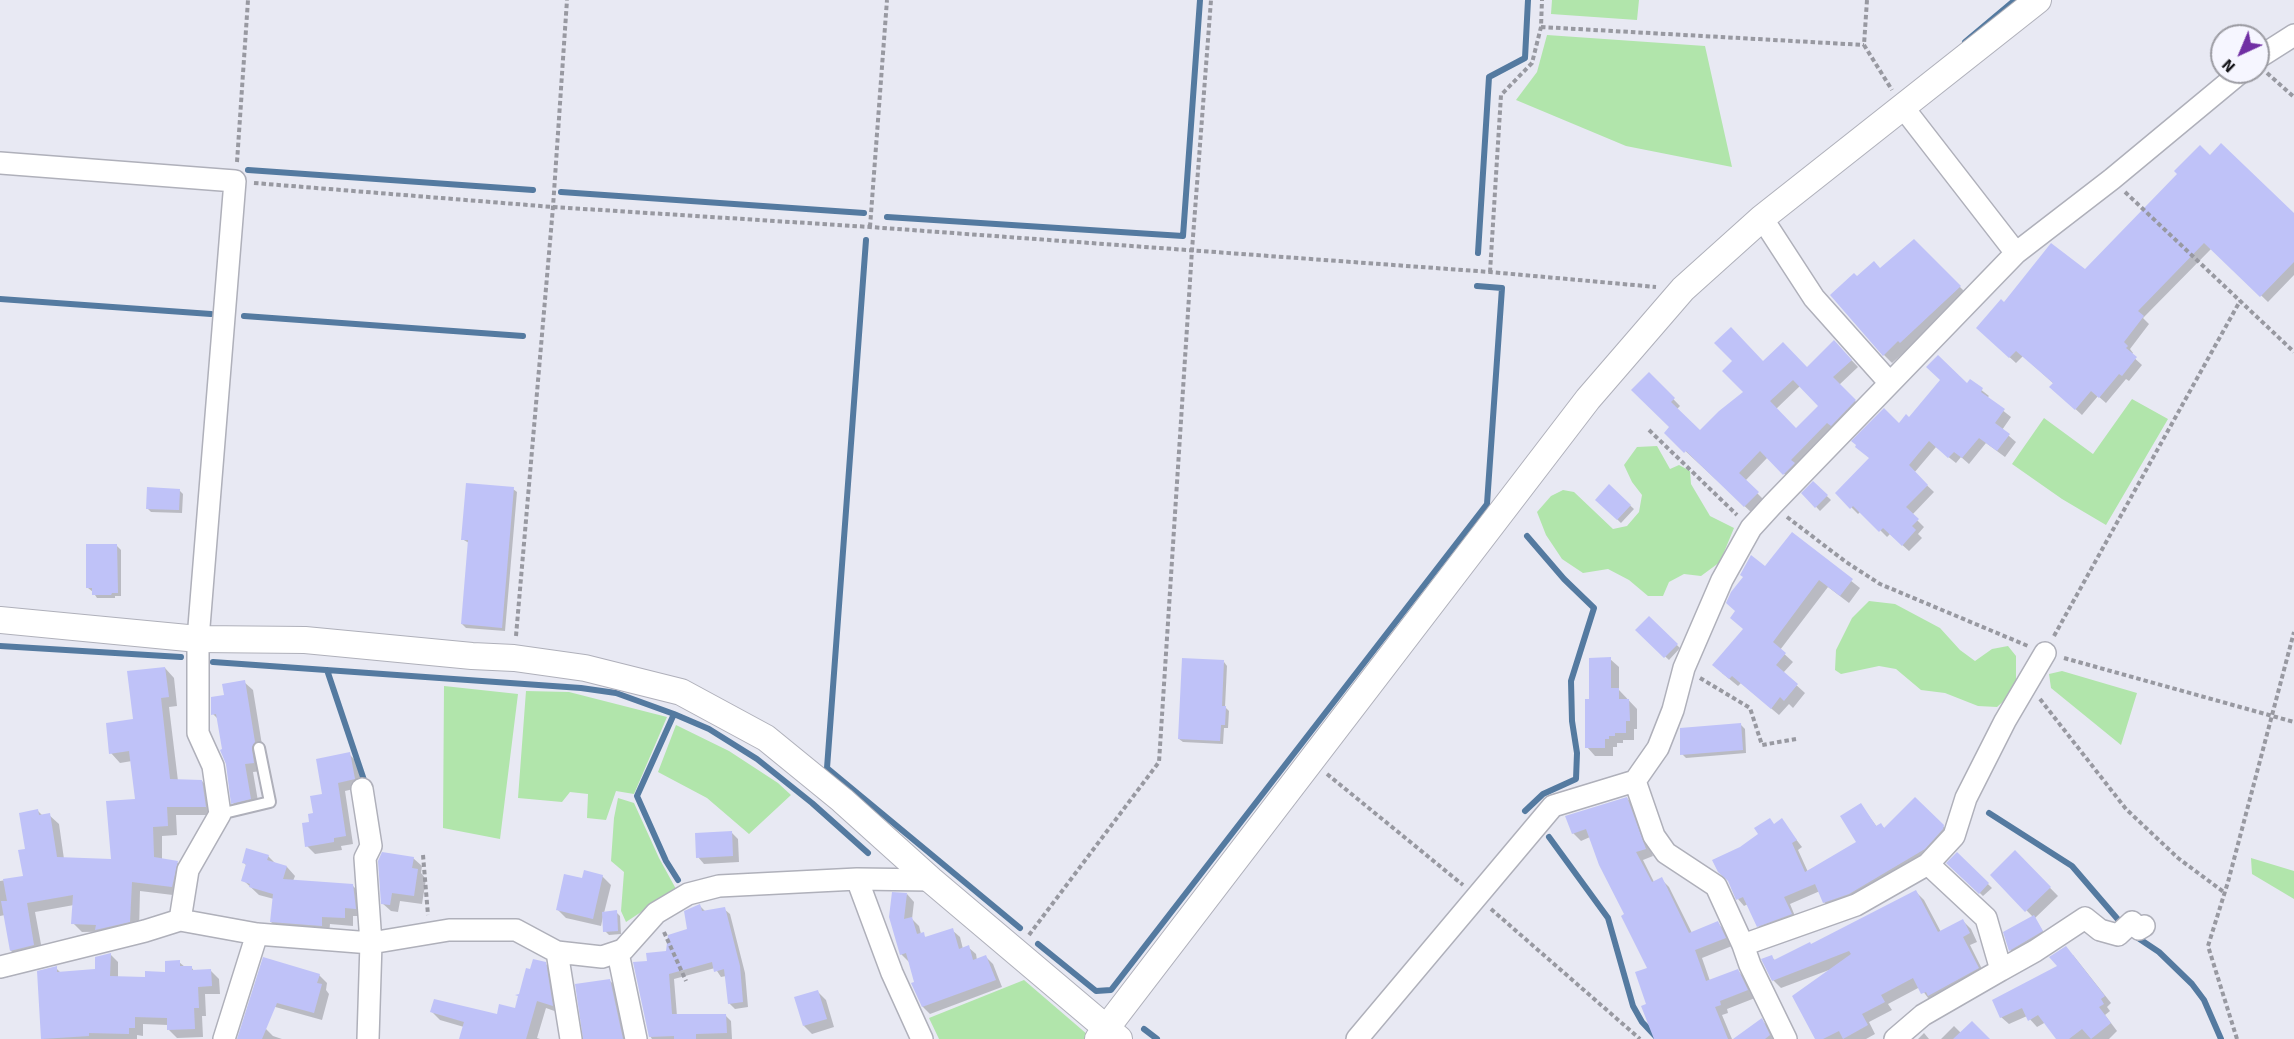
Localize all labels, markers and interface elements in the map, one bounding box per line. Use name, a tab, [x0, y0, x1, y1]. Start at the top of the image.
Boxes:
north arrow	[2210, 24, 2270, 84]
text: N	[2218, 54, 2240, 77]

